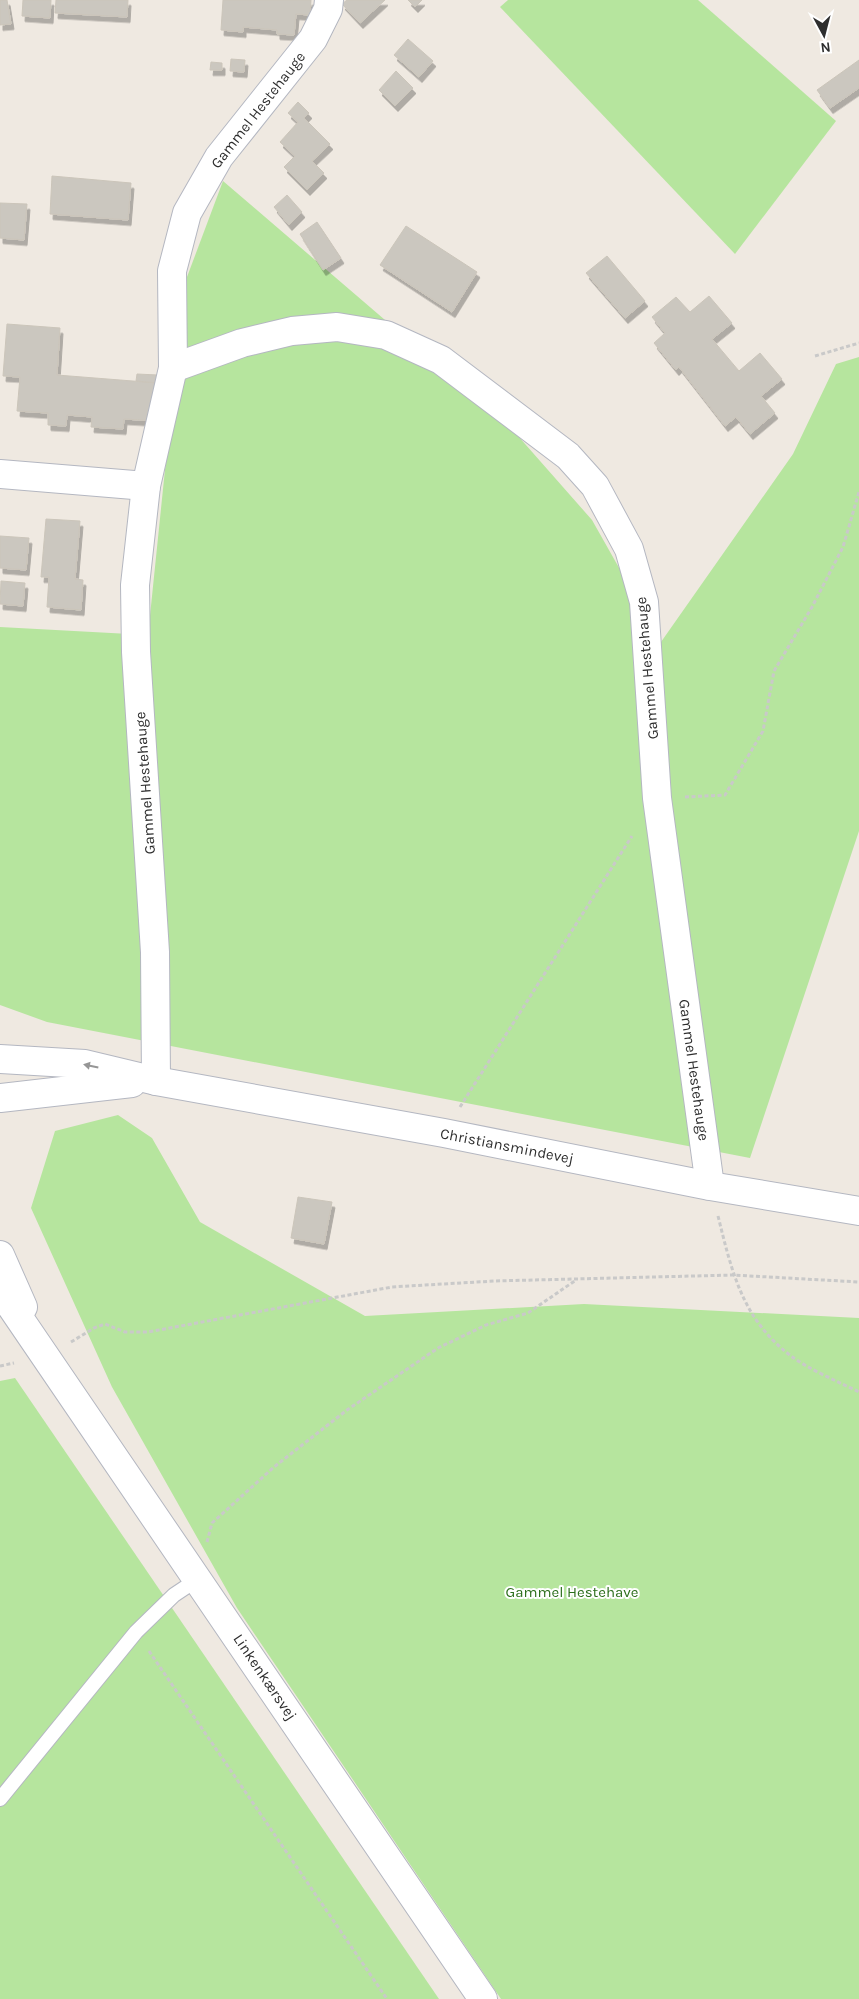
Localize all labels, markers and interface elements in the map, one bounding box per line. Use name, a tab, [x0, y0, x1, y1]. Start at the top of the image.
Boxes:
north arrow	[799, 10, 849, 60]
text: N	[820, 38, 832, 56]
street label: Gammel Hestehauge	[207, 48, 309, 172]
street label: Gammel Hestehauge	[632, 596, 662, 740]
street label: Gammel Hestehauge	[131, 711, 159, 855]
street label: Gammel Hestehauge	[675, 998, 713, 1142]
one-way arrow	[84, 1062, 99, 1070]
street label: Christiansmindevej	[439, 1124, 575, 1168]
park label: Gammel Hestehave	[506, 1583, 638, 1601]
street label: Linkenkærsvej	[230, 1630, 300, 1724]

